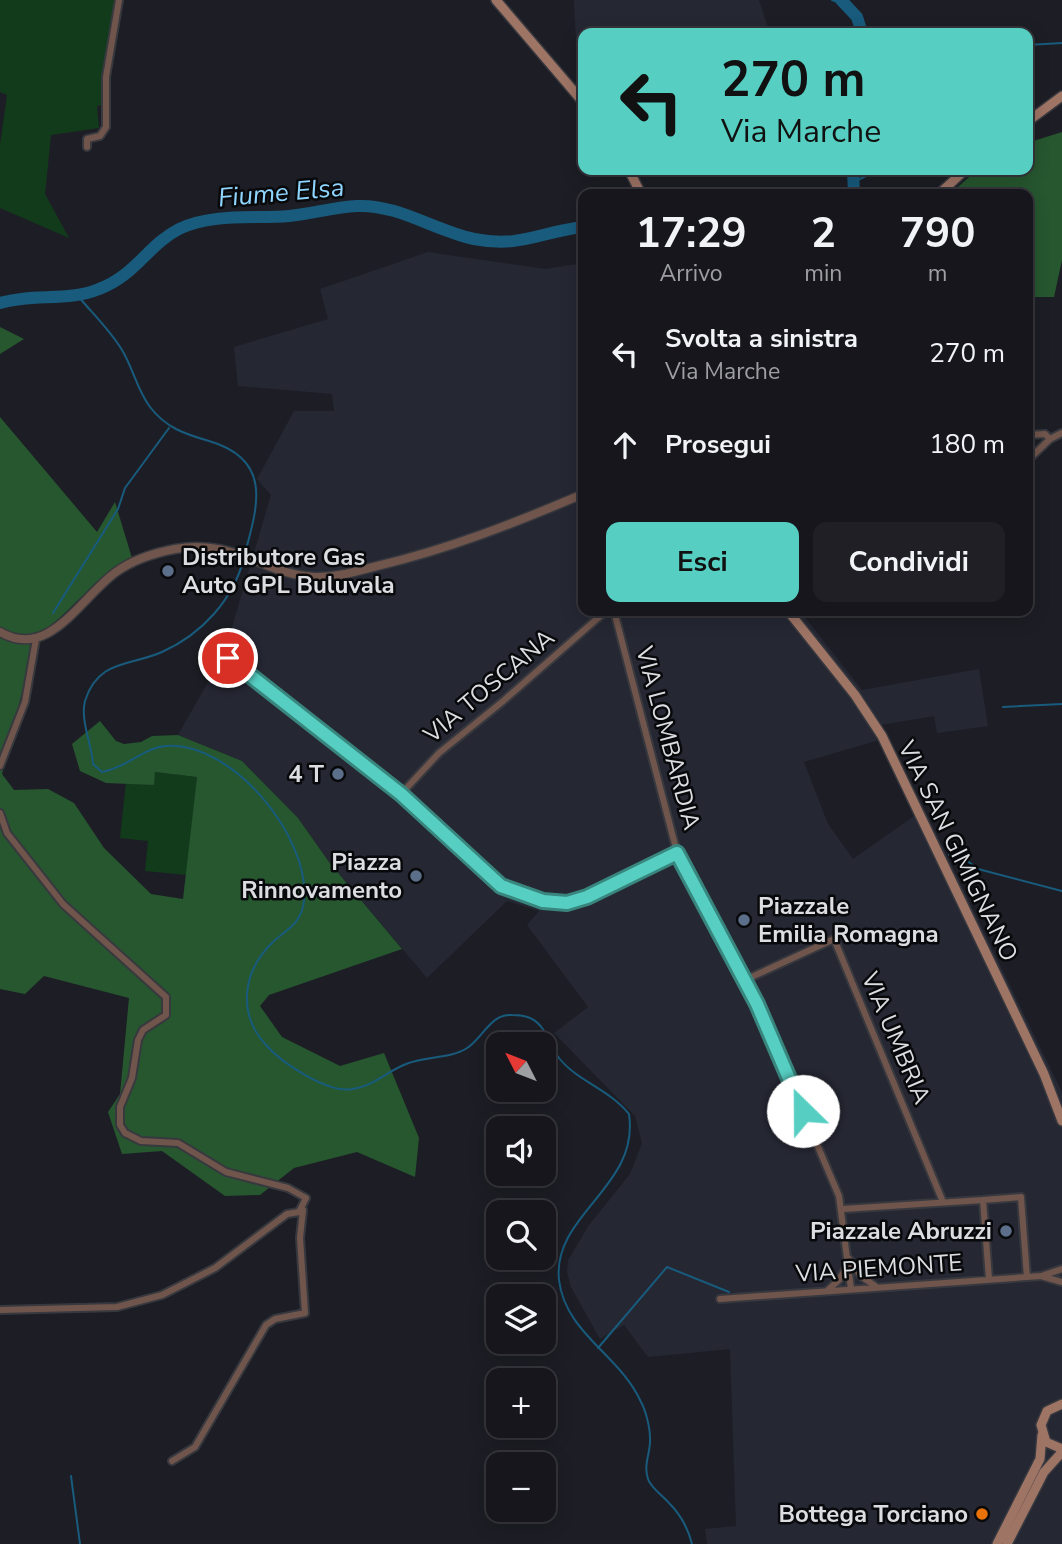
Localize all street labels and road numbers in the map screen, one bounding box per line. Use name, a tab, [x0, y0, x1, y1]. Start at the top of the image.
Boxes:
street label: VIA TOSCANA	[416, 622, 561, 751]
street label: VIA LOMBARDIA	[628, 642, 708, 834]
street label: VIA SAN GIMIGNANO	[890, 735, 1025, 967]
street label: VIA UMBRIA	[853, 966, 938, 1109]
street label: VIA PIEMONTE	[794, 1246, 963, 1290]

